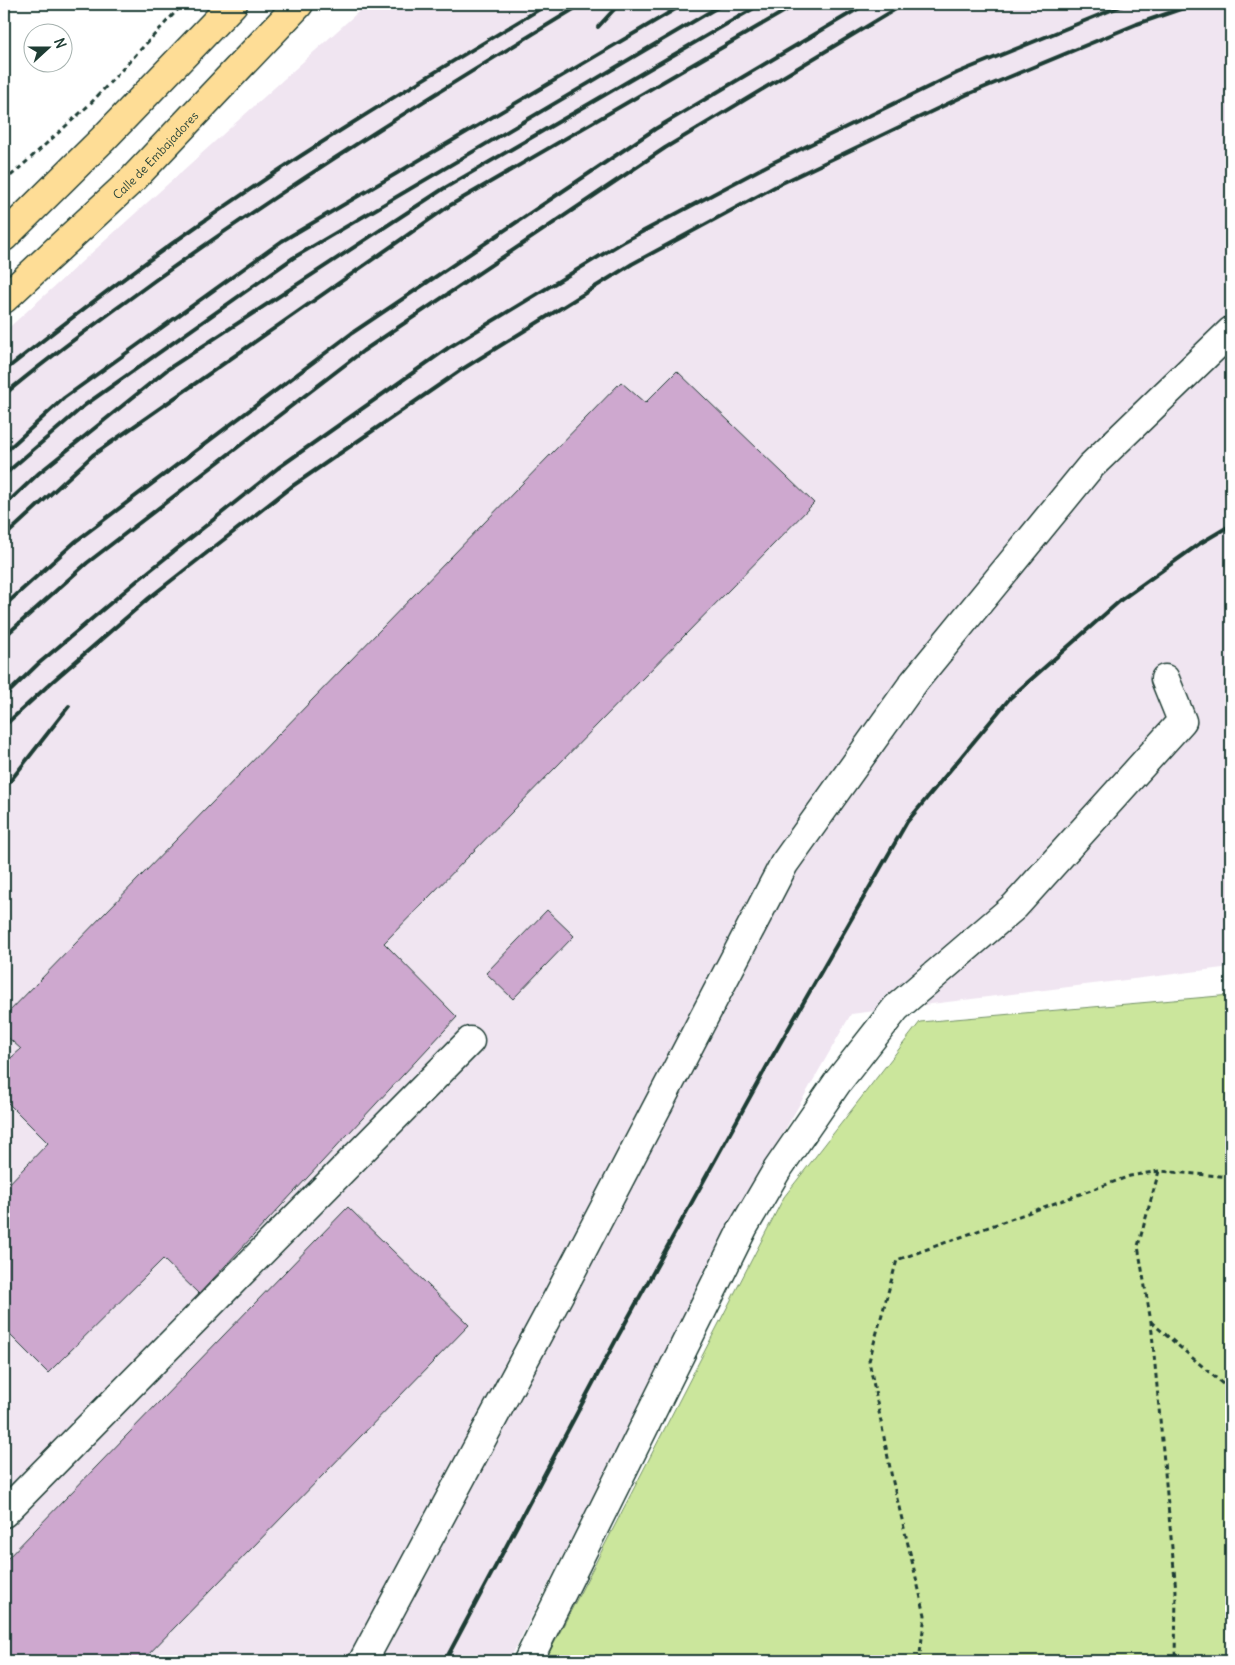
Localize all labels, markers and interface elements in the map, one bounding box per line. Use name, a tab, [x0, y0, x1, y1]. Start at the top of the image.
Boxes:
north arrow	[22, 22, 72, 72]
text: N	[50, 36, 70, 51]
street label: Calle de Embajadores	[109, 108, 201, 202]

